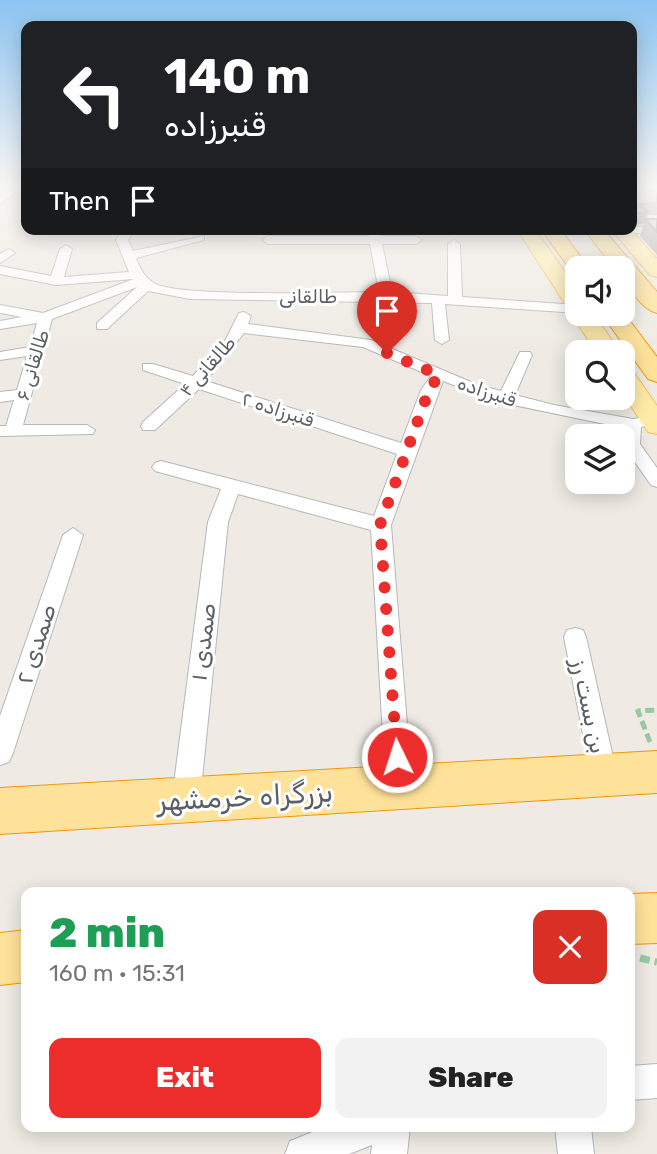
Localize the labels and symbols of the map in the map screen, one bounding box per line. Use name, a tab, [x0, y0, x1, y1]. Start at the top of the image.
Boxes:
pin	[357, 281, 417, 353]
street label: طالقانی	[279, 285, 337, 308]
street label: طالقانی ۶	[11, 327, 54, 403]
street label: طالقانی ۴	[174, 331, 240, 401]
street label: قنبرزاده	[455, 371, 519, 412]
street label: قنبرزاده ۲	[239, 387, 317, 432]
street label: صمدی ۲	[10, 600, 62, 688]
street label: صمدی ۱	[184, 601, 222, 683]
street label: بن بست رز	[565, 654, 613, 756]
position arrow	[360, 720, 434, 794]
street label: بزرگراه خرمشهر	[154, 775, 334, 818]

